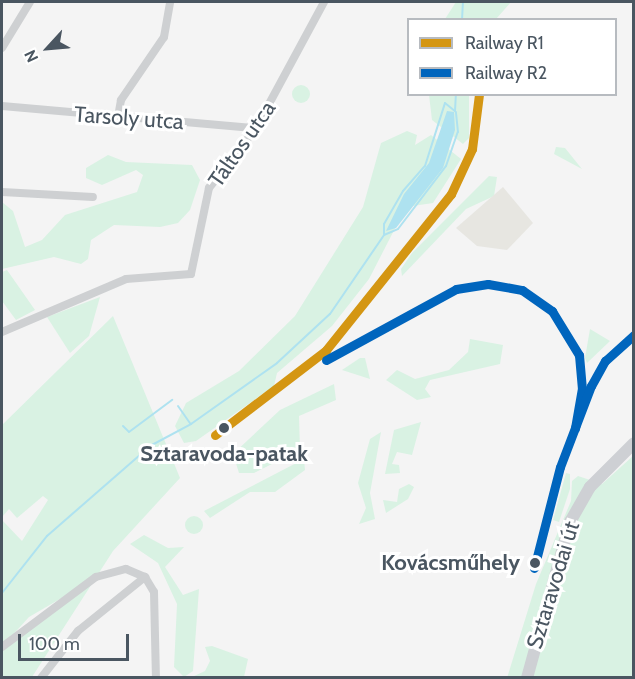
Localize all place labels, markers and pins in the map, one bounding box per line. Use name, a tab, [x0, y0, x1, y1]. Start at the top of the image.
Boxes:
marker: Sztaravoda-patak	[214, 418, 234, 438]
place label: Sztaravoda-patak	[140, 441, 308, 467]
place label: Kovácsműhely	[381, 550, 520, 576]
marker: Kovácsműhely	[525, 553, 545, 573]

